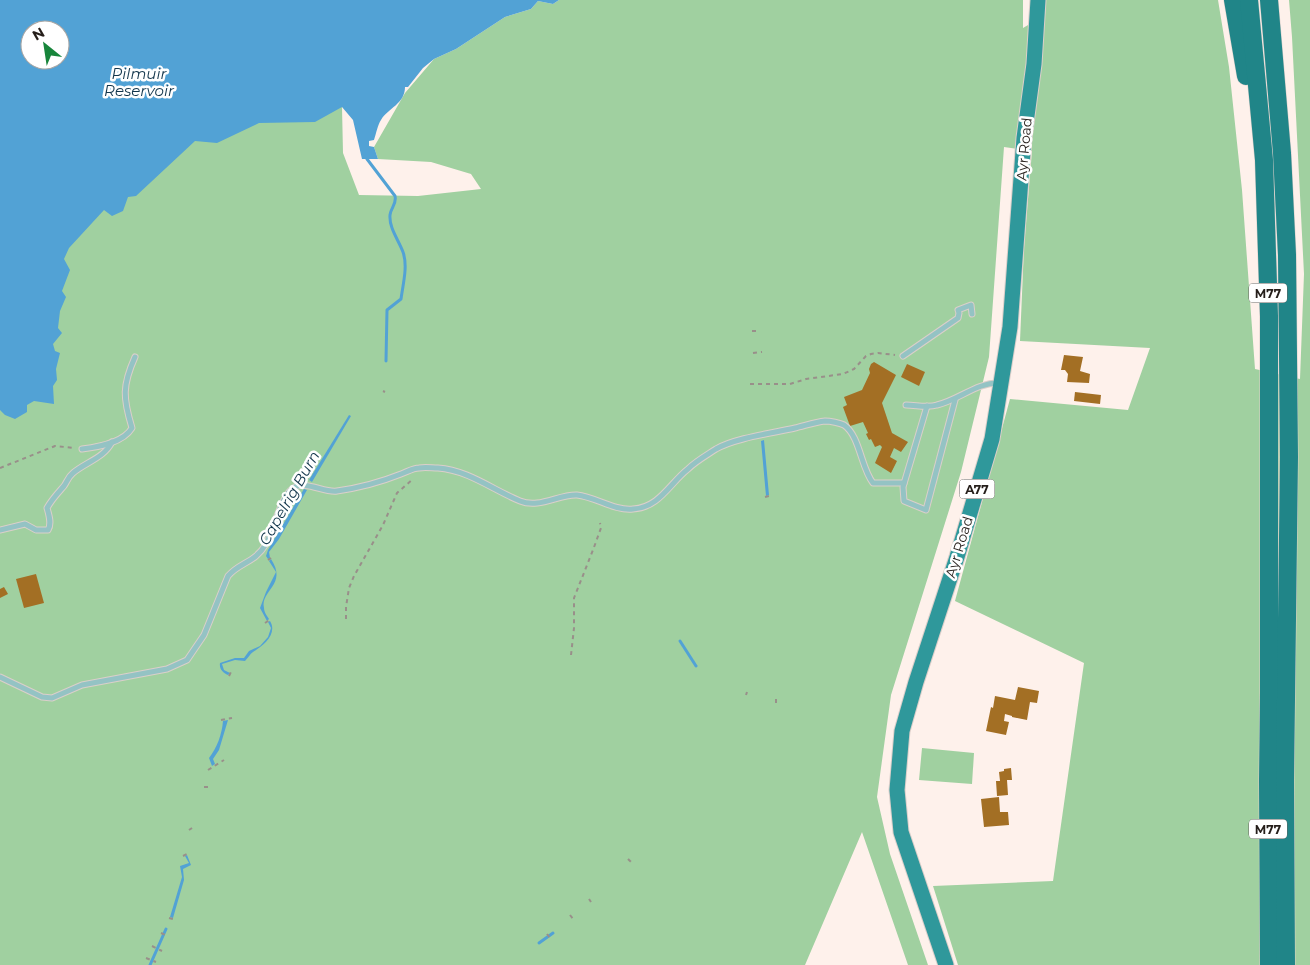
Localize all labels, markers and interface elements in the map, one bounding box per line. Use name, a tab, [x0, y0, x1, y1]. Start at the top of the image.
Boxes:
north arrow	[20, 20, 70, 70]
text: N	[29, 23, 48, 44]
water label: Pilmuir Reservoir	[104, 64, 175, 100]
street label: Ayr Road	[1012, 117, 1036, 181]
road number: M77	[1249, 284, 1287, 302]
water label: Capelrig Burn	[254, 448, 324, 548]
road number: A77	[960, 479, 994, 498]
street label: Ayr Road	[941, 514, 977, 580]
road number: M77	[1249, 820, 1287, 839]

